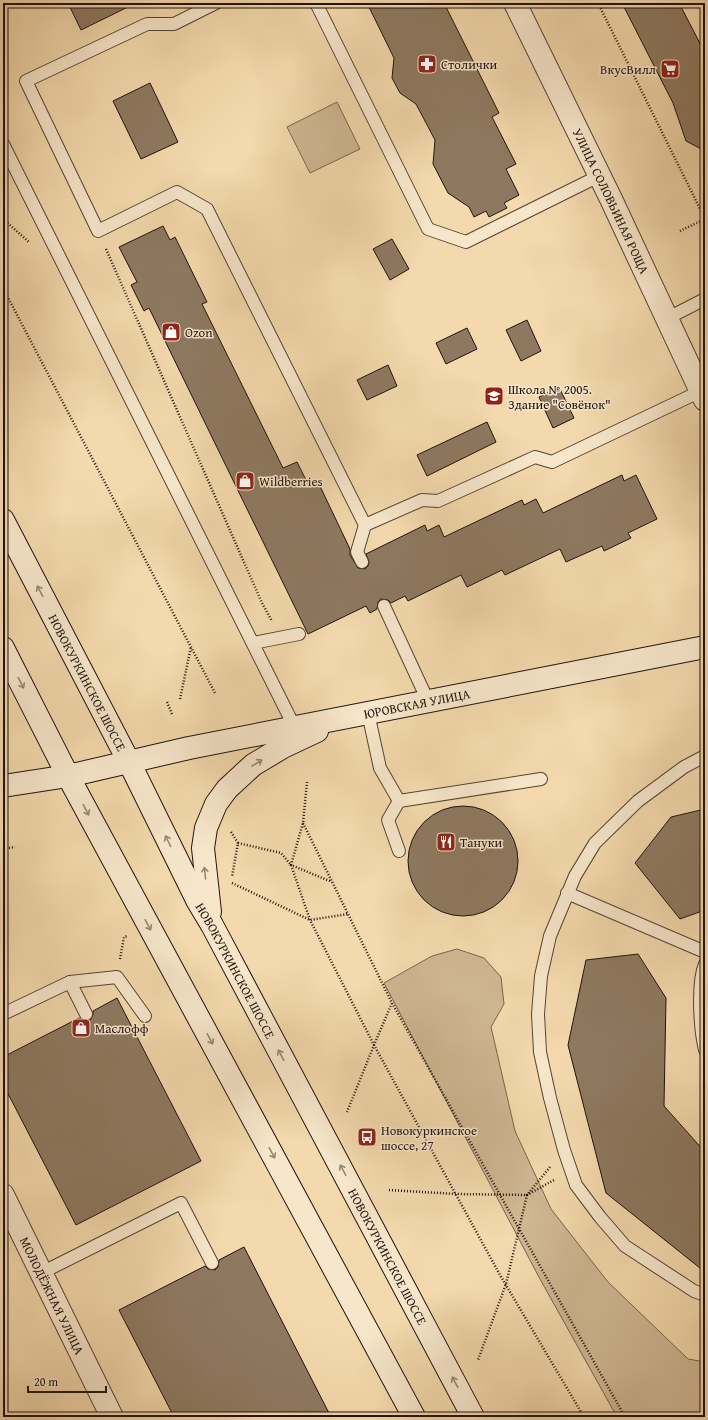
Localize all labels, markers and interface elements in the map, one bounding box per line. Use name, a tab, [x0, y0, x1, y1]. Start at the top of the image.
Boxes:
pharmacy icon: Столички	[416, 53, 438, 75]
place label: Столички	[441, 55, 498, 74]
supermarket icon: ВкусВилл	[659, 58, 681, 80]
place label: ВкусВилл	[600, 60, 656, 79]
street label: УЛИЦА СОЛОВЬИНАЯ РОЩА	[568, 125, 654, 277]
shop icon: Ozon	[160, 321, 182, 343]
place label: Ozon	[185, 323, 213, 342]
place label: Школа № 2005. Здание "Совёнок"	[508, 380, 611, 414]
school or university icon: Школа № 2005. Здание "Совёнок"	[483, 385, 505, 407]
shop icon: Wildberries	[234, 470, 256, 492]
place label: Wildberries	[259, 472, 323, 491]
one-way arrow	[36, 585, 43, 597]
street label: НОВОКУРКИНСКОЕ ШОССЕ	[44, 611, 131, 755]
one-way arrow	[17, 677, 25, 689]
street label: ЮРОВСКАЯ УЛИЦА	[362, 684, 472, 724]
one-way arrow	[252, 759, 263, 767]
one-way arrow	[83, 804, 91, 816]
restaurant icon: Тануки	[435, 831, 457, 853]
place label: Тануки	[460, 833, 502, 852]
one-way arrow	[164, 835, 171, 847]
one-way arrow	[201, 867, 209, 880]
street label: НОВОКУРКИНСКОЕ ШОССЕ	[191, 899, 280, 1042]
one-way arrow	[145, 918, 152, 930]
shop icon: Маслофф	[70, 1017, 92, 1039]
place label: Маслофф	[95, 1019, 149, 1038]
one-way arrow	[207, 1033, 214, 1045]
one-way arrow	[277, 1049, 285, 1061]
place label: Новокуркинское шоссе, 27	[381, 1121, 477, 1155]
bus stop icon: Новокуркинское шоссе, 27	[356, 1126, 378, 1148]
one-way arrow	[268, 1147, 276, 1159]
one-way arrow	[338, 1164, 346, 1176]
street label: НОВОКУРКИНСКОЕ ШОССЕ	[343, 1185, 432, 1329]
street label: МОЛОДЁЖНАЯ УЛИЦА	[15, 1234, 89, 1358]
scale bar	[28, 1368, 106, 1394]
text: 20 m	[34, 1373, 58, 1390]
one-way arrow	[450, 1377, 458, 1389]

